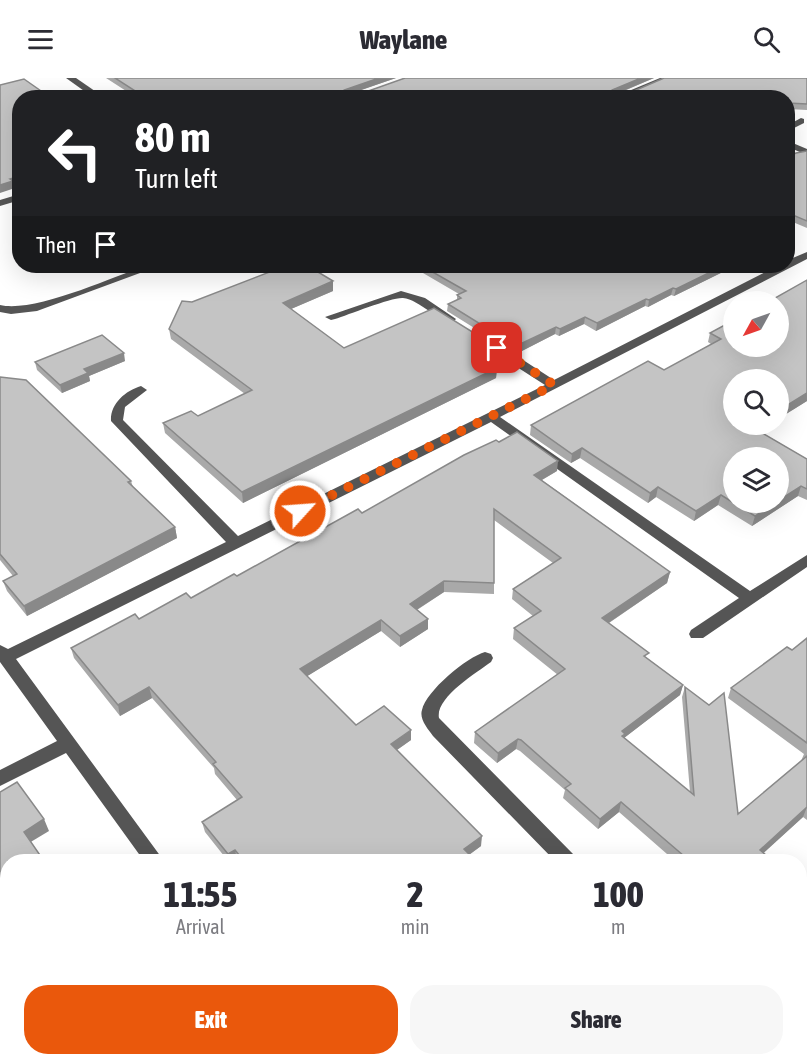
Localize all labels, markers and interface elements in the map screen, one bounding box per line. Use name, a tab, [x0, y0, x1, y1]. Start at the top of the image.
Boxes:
icon: menu	[24, 23, 57, 56]
icon: search	[750, 23, 783, 56]
text: Waylane	[360, 24, 447, 55]
text: 80 m	[135, 113, 210, 161]
icon: left	[36, 114, 114, 192]
text: Turn left	[135, 163, 218, 194]
icon: arrive	[89, 228, 122, 261]
text: Then	[36, 232, 77, 258]
north arrow	[723, 291, 789, 357]
map controls	[723, 291, 789, 513]
pin	[471, 322, 522, 373]
icon: arrive	[480, 331, 513, 364]
button: search	[723, 369, 789, 435]
button: layers	[723, 447, 789, 513]
position arrow	[268, 479, 332, 543]
text: 11:55	[163, 873, 237, 915]
text: 2	[407, 873, 424, 915]
text: 100	[593, 873, 644, 915]
text: Arrival	[176, 915, 225, 938]
text: min	[401, 915, 430, 938]
text: m	[611, 915, 625, 938]
button: Exit	[24, 985, 398, 1054]
button: Share	[410, 985, 783, 1054]

